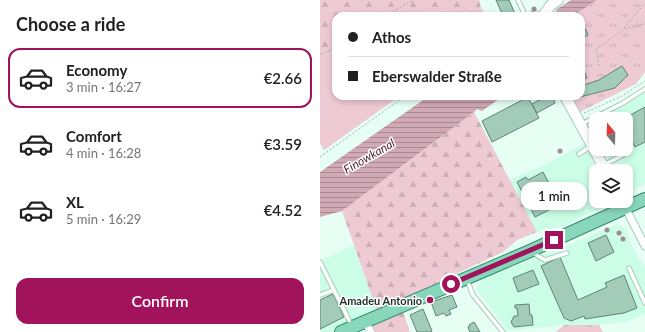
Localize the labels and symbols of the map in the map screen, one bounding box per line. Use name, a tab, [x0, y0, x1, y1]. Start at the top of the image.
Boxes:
north arrow	[589, 112, 633, 156]
water label: Finowkanal	[341, 135, 398, 177]
callout: 1 min	[521, 182, 587, 210]
route end	[545, 231, 563, 249]
route start	[442, 275, 460, 293]
place label: Amadeu Antonio	[339, 294, 422, 307]
marker: Amadeu Antonio	[425, 295, 435, 305]

